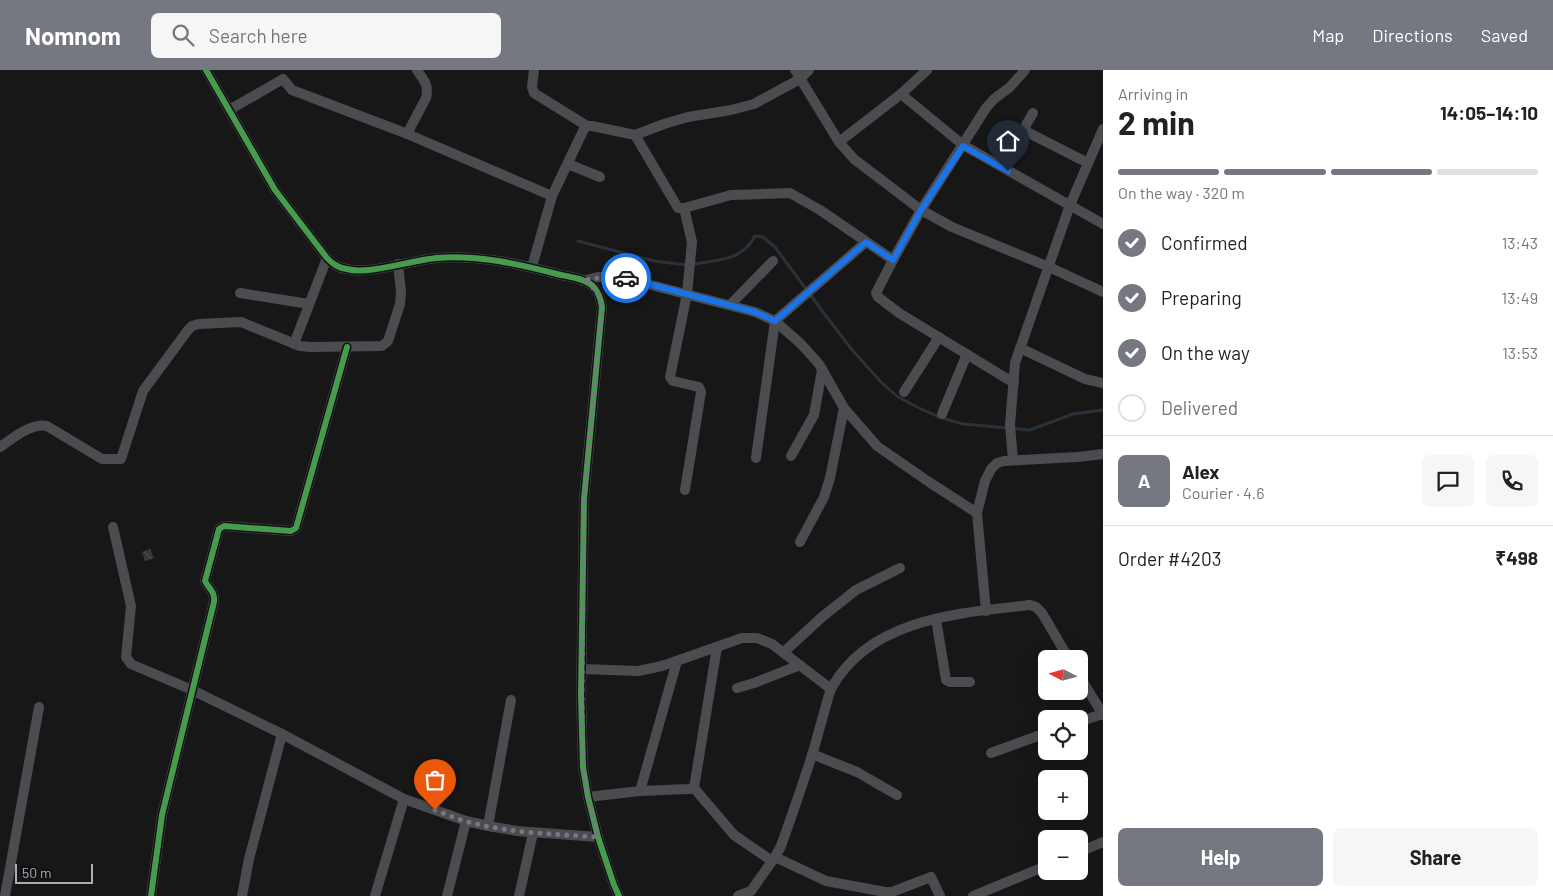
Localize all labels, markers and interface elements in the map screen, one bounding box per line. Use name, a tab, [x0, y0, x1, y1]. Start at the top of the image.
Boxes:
search box	[151, 13, 501, 58]
text: Nomnom	[25, 21, 121, 50]
icon: search	[169, 21, 197, 49]
text: Search here	[209, 24, 308, 47]
text: Map	[1312, 24, 1344, 46]
text: Directions	[1372, 24, 1453, 46]
text: Saved	[1481, 24, 1528, 46]
text: Arriving in	[1118, 84, 1188, 103]
text: 14:05–14:10	[1440, 101, 1538, 124]
text: 2 min	[1118, 103, 1195, 141]
pin	[987, 120, 1029, 171]
icon: home	[994, 127, 1022, 155]
text: On the way · 320 m	[1118, 183, 1245, 202]
icon: check	[1118, 229, 1146, 257]
text: Confirmed	[1161, 231, 1248, 254]
text: 13:43	[1502, 233, 1538, 252]
courier	[601, 253, 651, 303]
icon: car	[612, 264, 640, 292]
icon: check	[1118, 284, 1146, 312]
text: Preparing	[1161, 286, 1242, 309]
text: 13:49	[1502, 288, 1538, 307]
icon: check	[1118, 339, 1146, 367]
text: On the way	[1161, 341, 1250, 364]
text: 13:53	[1502, 343, 1538, 362]
text: Delivered	[1161, 396, 1238, 419]
button: chat	[1422, 455, 1474, 507]
button: phone	[1486, 455, 1538, 507]
text: Alex	[1182, 460, 1220, 483]
text: A	[1138, 469, 1150, 492]
text: Courier · 4.6	[1182, 483, 1265, 502]
text: ₹498	[1495, 546, 1538, 569]
text: Order #4203	[1118, 547, 1222, 570]
north arrow	[1038, 650, 1088, 700]
map controls	[1038, 650, 1088, 880]
button: locate	[1038, 710, 1088, 760]
pin	[414, 759, 456, 810]
icon: bag	[421, 766, 449, 794]
button: +	[1038, 770, 1088, 820]
button: Help	[1118, 828, 1323, 886]
button: Share	[1333, 828, 1538, 886]
button: −	[1038, 830, 1088, 880]
scale bar	[15, 861, 92, 884]
text: 50 m	[22, 864, 51, 881]

